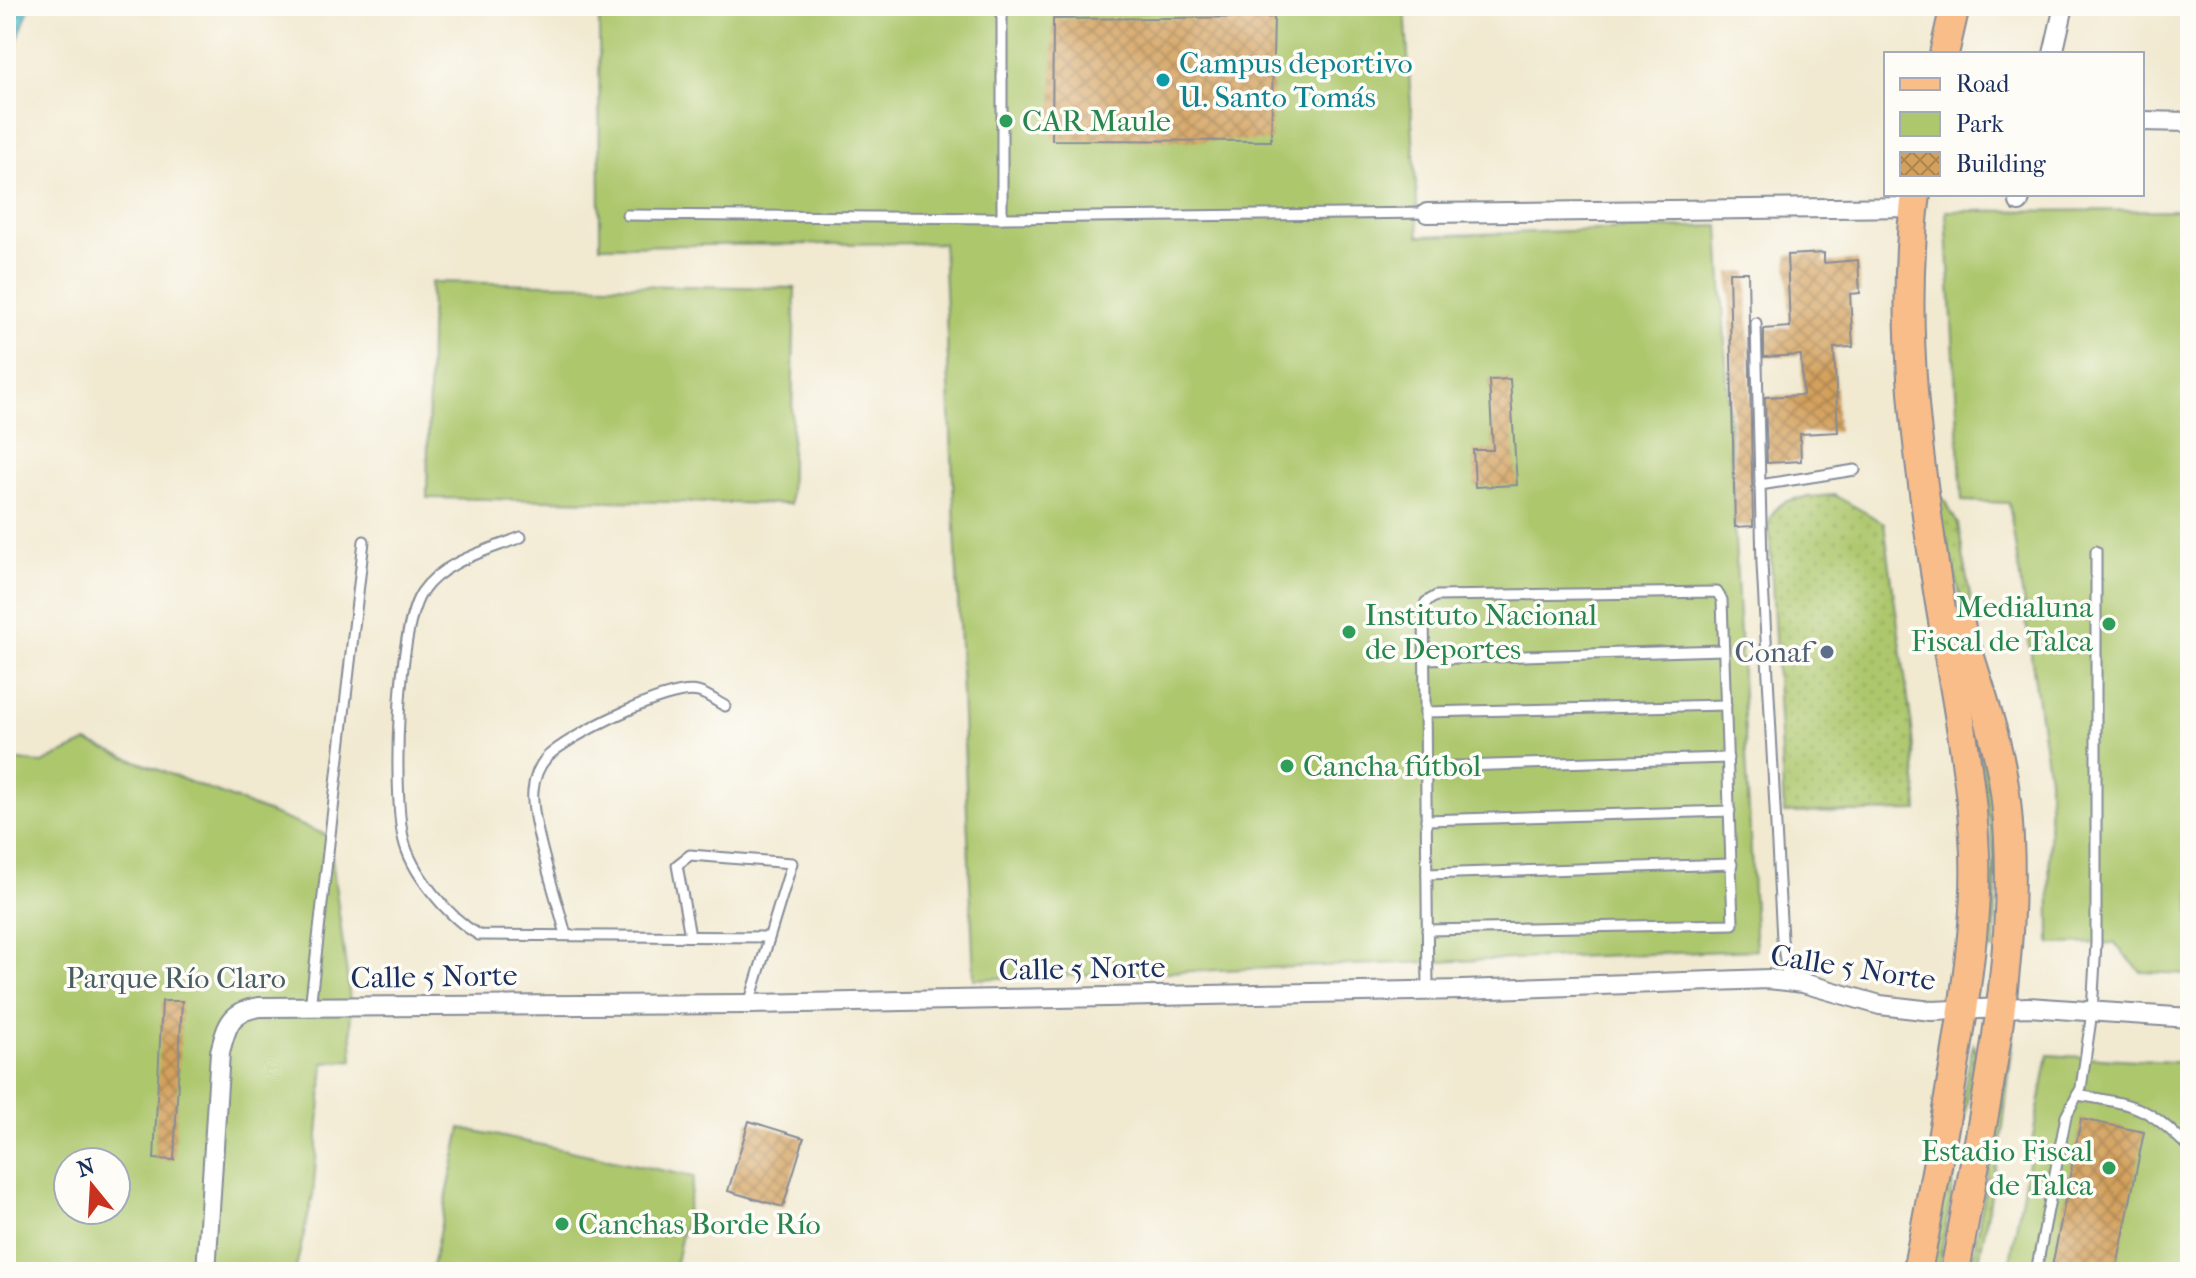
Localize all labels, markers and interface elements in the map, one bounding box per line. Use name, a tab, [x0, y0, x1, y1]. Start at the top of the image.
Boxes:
place label: Campus deportivo U. Santo Tomás	[1179, 46, 1413, 115]
legend	[1884, 52, 2144, 196]
text: Road	[1956, 70, 2010, 98]
marker: Campus deportivo U. Santo Tomás	[1154, 71, 1172, 89]
place label: CAR Maule	[1022, 104, 1171, 139]
text: Park	[1956, 110, 2004, 138]
marker: CAR Maule	[997, 112, 1015, 130]
text: Building	[1956, 150, 2047, 178]
place label: Medialuna Fiscal de Talca	[1911, 590, 2094, 659]
place label: Instituto Nacional de Deportes	[1365, 598, 1597, 667]
marker: Medialuna Fiscal de Talca	[2100, 615, 2118, 633]
marker: Instituto Nacional de Deportes	[1340, 623, 1358, 641]
place label: Conaf	[1735, 635, 1817, 670]
marker: Conaf	[1818, 643, 1836, 661]
place label: Cancha fútbol	[1303, 749, 1481, 784]
marker: Cancha fútbol	[1278, 757, 1296, 775]
street label: Calle 5 Norte	[1768, 938, 1938, 998]
street label: Calle 5 Norte	[998, 950, 1166, 988]
street label: Calle 5 Norte	[350, 958, 518, 996]
park label: Parque Río Claro	[66, 961, 286, 996]
place label: Estadio Fiscal de Talca	[1921, 1134, 2094, 1203]
north arrow	[52, 1146, 132, 1226]
text: N	[74, 1153, 98, 1183]
marker: Estadio Fiscal de Talca	[2100, 1159, 2118, 1177]
place label: Canchas Borde Río	[578, 1207, 821, 1242]
marker: Canchas Borde Río	[553, 1215, 571, 1233]

